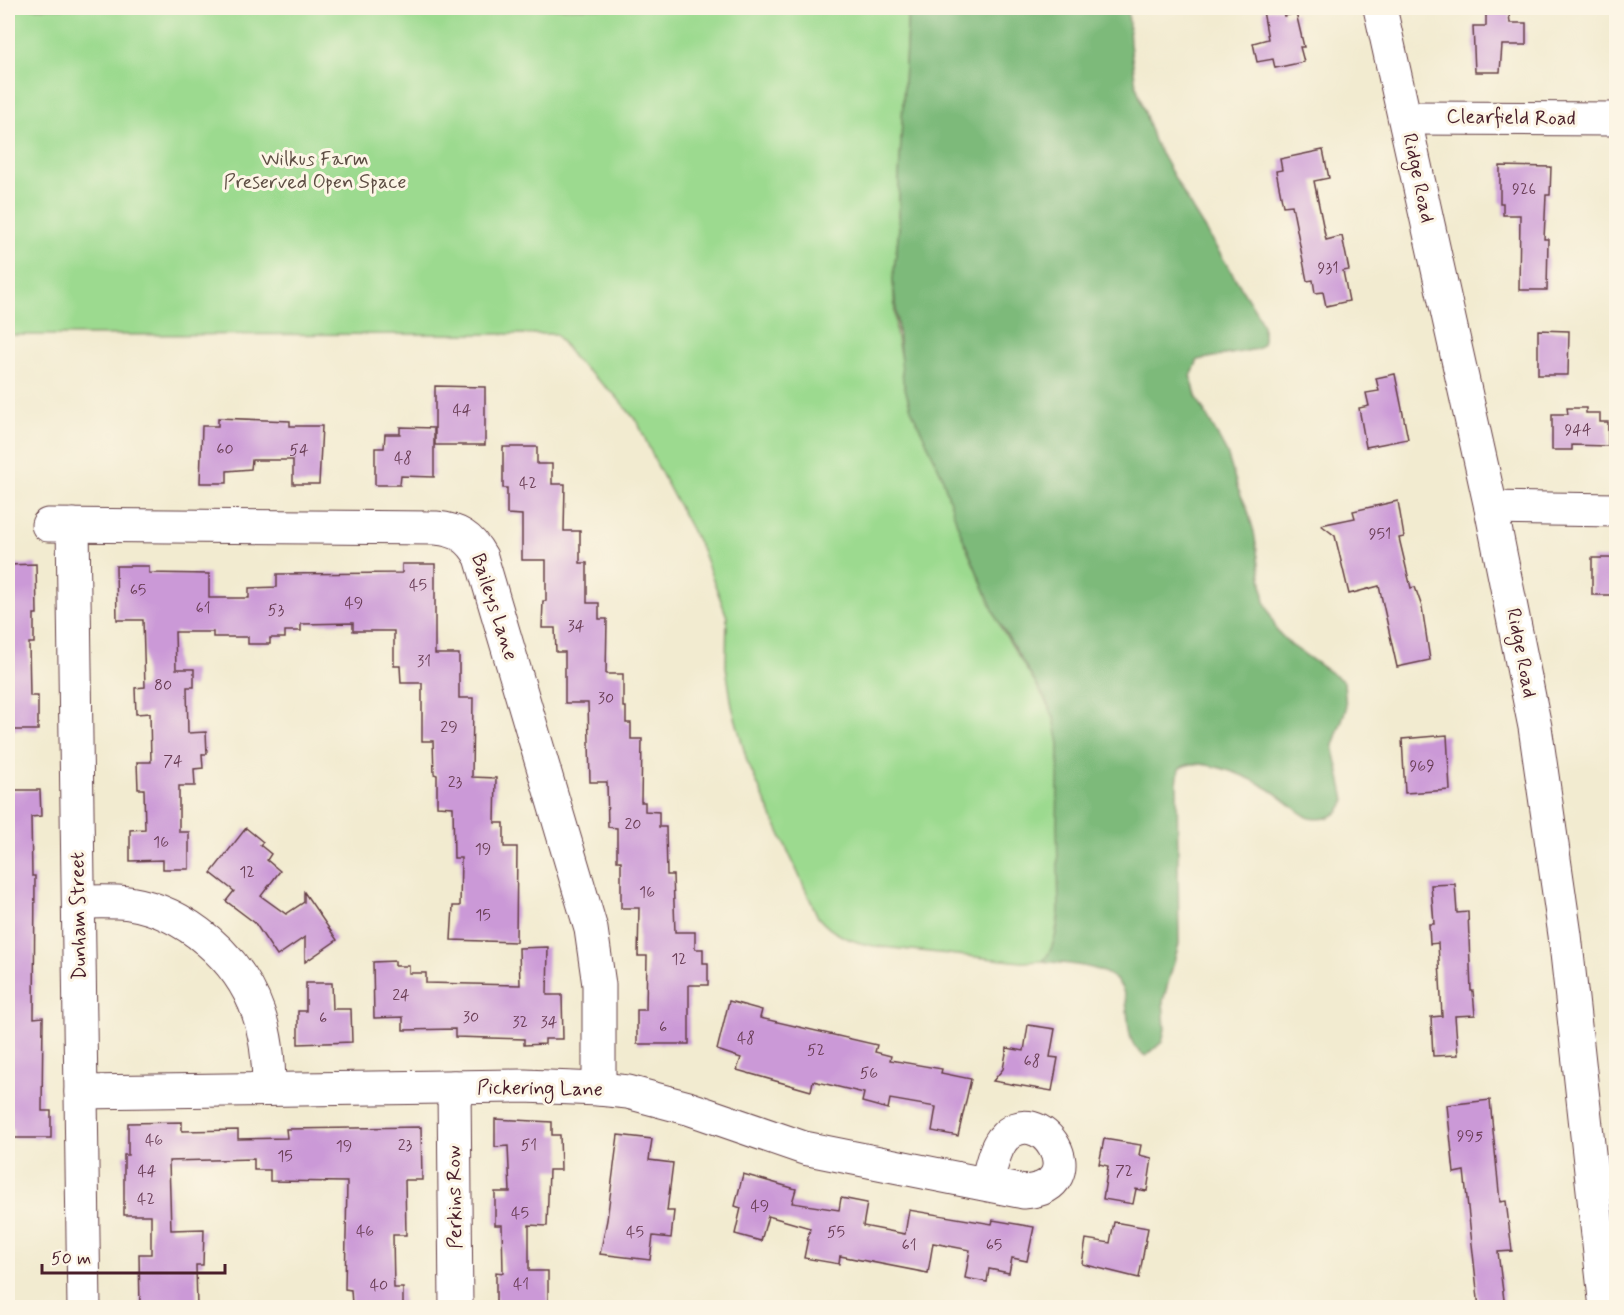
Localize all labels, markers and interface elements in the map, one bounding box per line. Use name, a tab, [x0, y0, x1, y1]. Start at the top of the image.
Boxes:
street label: Clearfield Road	[1446, 103, 1576, 133]
street label: Ridge Road	[1394, 131, 1441, 225]
park label: Wilkus Farm Preserved Open Space	[223, 146, 407, 196]
house number: 926	[1512, 179, 1536, 200]
house number: 931	[1318, 258, 1338, 279]
house number: 44	[452, 400, 472, 421]
house number: 944	[1565, 420, 1592, 441]
house number: 60	[216, 439, 234, 460]
house number: 54	[289, 440, 309, 461]
house number: 48	[394, 448, 412, 469]
house number: 42	[519, 473, 537, 494]
house number: 951	[1369, 524, 1391, 545]
street label: Baileys Lane	[464, 550, 524, 664]
house number: 45	[409, 575, 427, 596]
house number: 65	[130, 580, 146, 601]
house number: 49	[345, 593, 363, 614]
house number: 61	[195, 598, 211, 619]
house number: 53	[268, 600, 284, 621]
street label: Ridge Road	[1498, 606, 1543, 700]
house number: 34	[568, 616, 585, 637]
house number: 31	[417, 651, 431, 672]
house number: 80	[154, 675, 172, 696]
house number: 30	[598, 688, 614, 709]
house number: 29	[440, 717, 458, 738]
house number: 74	[163, 751, 183, 772]
house number: 969	[1409, 756, 1435, 777]
house number: 23	[448, 772, 463, 793]
house number: 20	[625, 814, 642, 835]
house number: 16	[153, 832, 169, 853]
house number: 19	[475, 839, 491, 860]
street label: Dunham Street	[64, 852, 94, 980]
house number: 12	[239, 862, 255, 883]
house number: 16	[639, 882, 655, 903]
house number: 15	[475, 905, 491, 926]
house number: 12	[671, 949, 687, 970]
house number: 24	[392, 985, 410, 1006]
house number: 30	[463, 1007, 479, 1028]
house number: 6	[319, 1008, 327, 1029]
house number: 32	[512, 1012, 528, 1033]
house number: 34	[541, 1012, 558, 1033]
house number: 6	[659, 1017, 667, 1038]
house number: 48	[737, 1028, 755, 1049]
house number: 52	[807, 1040, 825, 1061]
house number: 68	[1024, 1051, 1040, 1072]
house number: 56	[860, 1063, 878, 1084]
street label: Pickering Lane	[477, 1074, 603, 1105]
house number: 995	[1457, 1126, 1483, 1147]
house number: 46	[145, 1130, 163, 1151]
house number: 23	[398, 1135, 413, 1156]
house number: 51	[521, 1135, 537, 1156]
house number: 19	[336, 1136, 352, 1157]
street label: Perkins Row	[441, 1145, 469, 1249]
house number: 15	[277, 1146, 293, 1167]
house number: 44	[137, 1161, 157, 1182]
house number: 72	[1115, 1161, 1133, 1182]
house number: 42	[137, 1189, 155, 1210]
house number: 49	[751, 1196, 769, 1217]
house number: 45	[511, 1203, 529, 1224]
house number: 46	[356, 1221, 374, 1242]
house number: 45	[626, 1222, 644, 1243]
house number: 55	[827, 1222, 845, 1243]
house number: 61	[901, 1235, 917, 1256]
house number: 65	[986, 1235, 1002, 1256]
scale bar	[42, 1237, 225, 1275]
text: 50 m	[51, 1247, 91, 1271]
house number: 41	[513, 1274, 529, 1295]
house number: 40	[370, 1275, 388, 1296]

